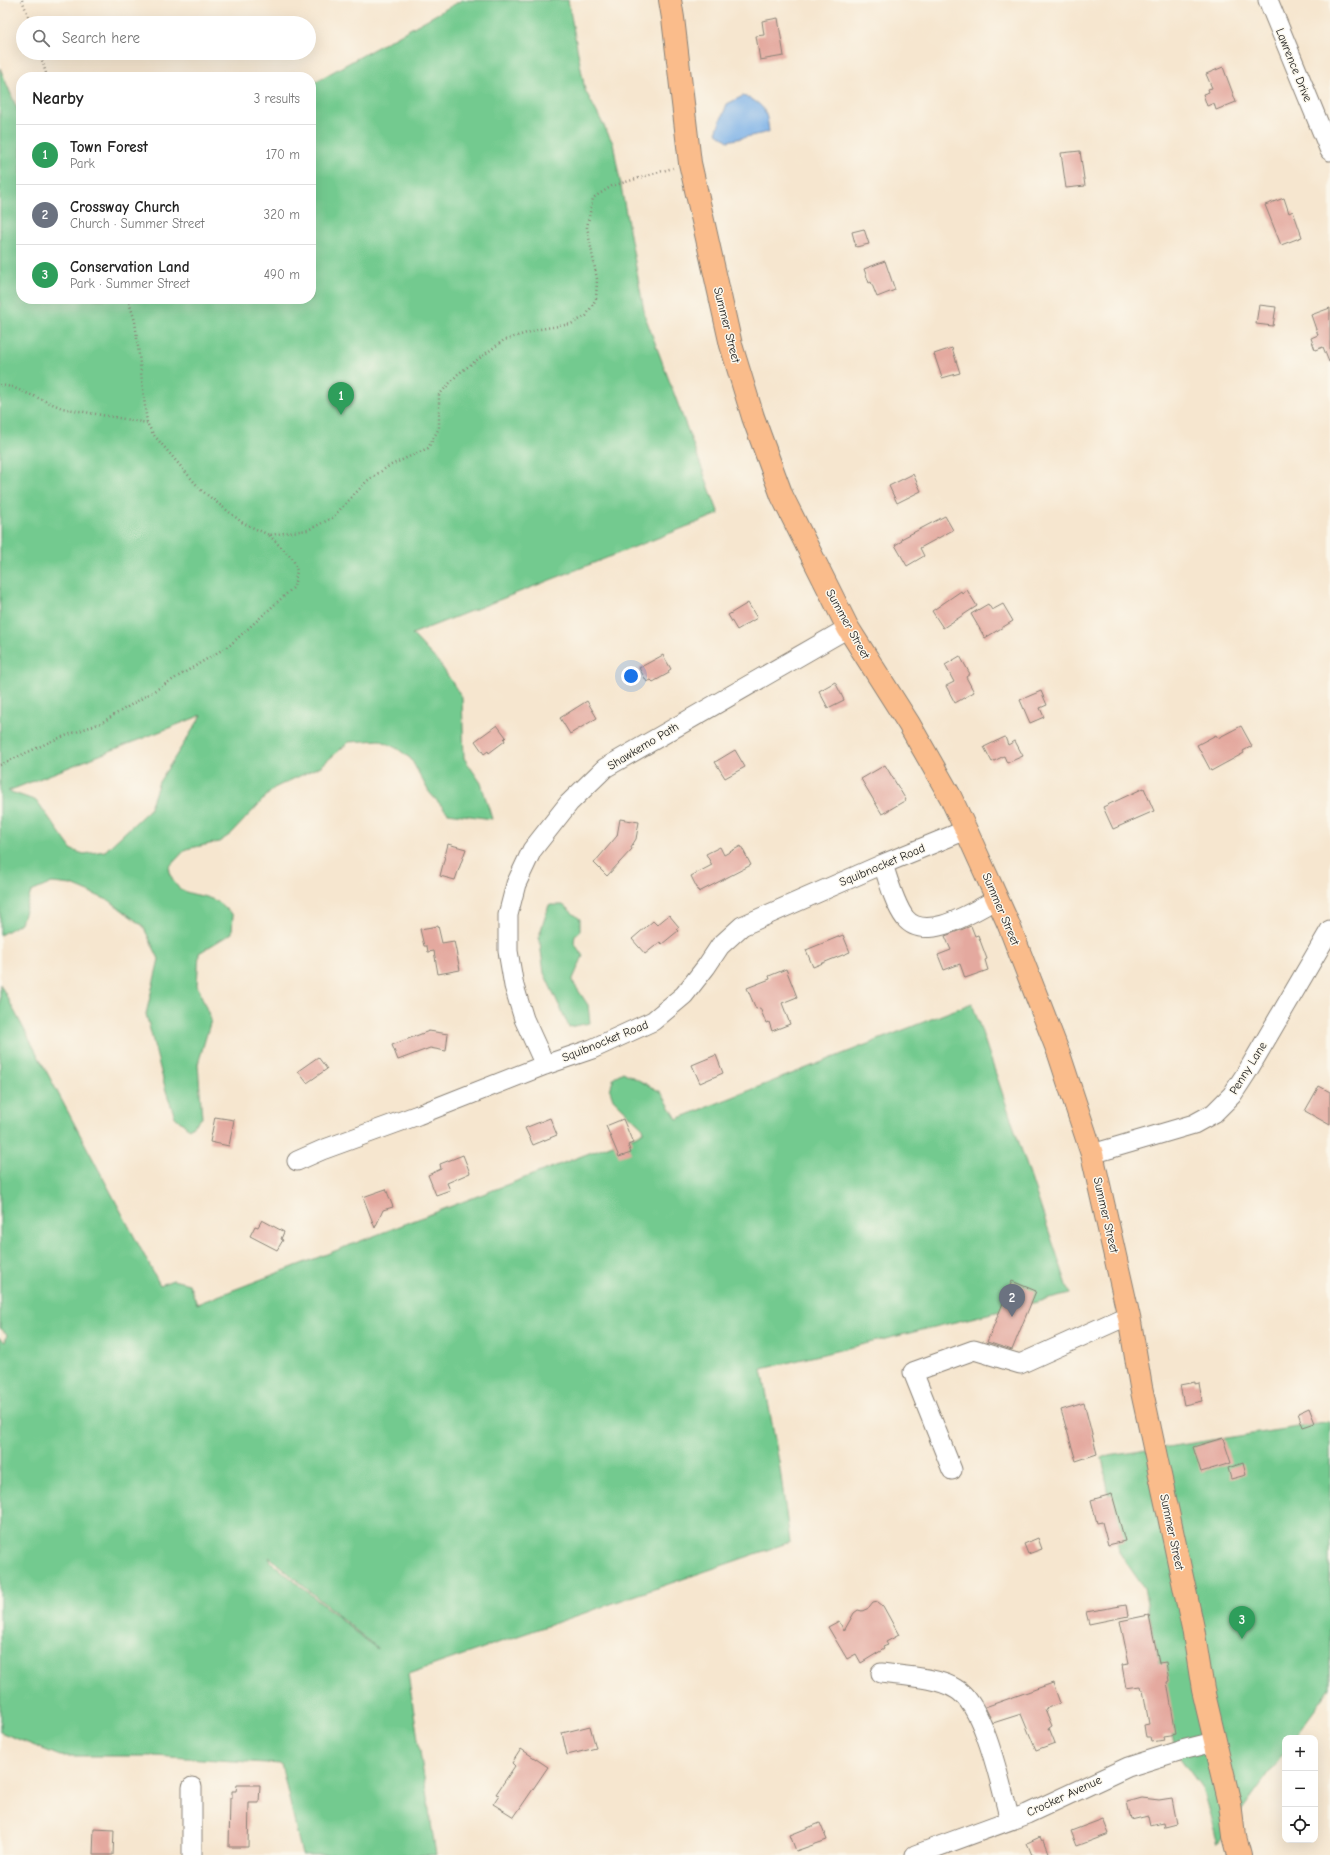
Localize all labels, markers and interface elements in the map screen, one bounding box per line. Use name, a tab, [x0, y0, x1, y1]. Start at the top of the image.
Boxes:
search box	[16, 16, 316, 60]
street label: Lawrence Drive	[1273, 26, 1315, 104]
icon: search	[30, 27, 52, 49]
text: Search here	[62, 29, 140, 47]
text: Nearby	[32, 89, 83, 108]
text: 3 results	[254, 91, 300, 106]
text: Town Forest	[70, 138, 148, 156]
text: 1	[42, 147, 48, 162]
text: 170 m	[266, 147, 300, 162]
text: Park	[70, 156, 95, 171]
text: Crossway Church	[70, 198, 180, 216]
text: 2	[42, 207, 48, 222]
text: 320 m	[264, 207, 300, 222]
text: Church · Summer Street	[70, 216, 204, 231]
text: Conservation Land	[70, 258, 190, 276]
text: 3	[42, 267, 48, 282]
text: 490 m	[264, 267, 300, 282]
text: Park · Summer Street	[70, 276, 190, 291]
street label: Summer Street	[711, 286, 743, 365]
pin: 1	[328, 382, 354, 415]
street label: Summer Street	[823, 587, 873, 662]
your location	[621, 666, 641, 686]
street label: Shawkemo Path	[605, 719, 681, 773]
street label: Squibnocket Road	[837, 841, 927, 889]
street label: Summer Street	[979, 871, 1023, 948]
street label: Squibnocket Road	[560, 1017, 650, 1065]
street label: Penny Lane	[1226, 1039, 1270, 1097]
street label: Summer Street	[1090, 1176, 1122, 1255]
pin: 2	[999, 1284, 1025, 1317]
street label: Summer Street	[1157, 1493, 1187, 1572]
pin: 3	[1229, 1606, 1255, 1639]
map controls	[1282, 1735, 1318, 1843]
button: +	[1282, 1735, 1318, 1771]
button: −	[1282, 1771, 1318, 1807]
street label: Crocker Avenue	[1024, 1773, 1104, 1819]
button: locate	[1282, 1807, 1318, 1843]

